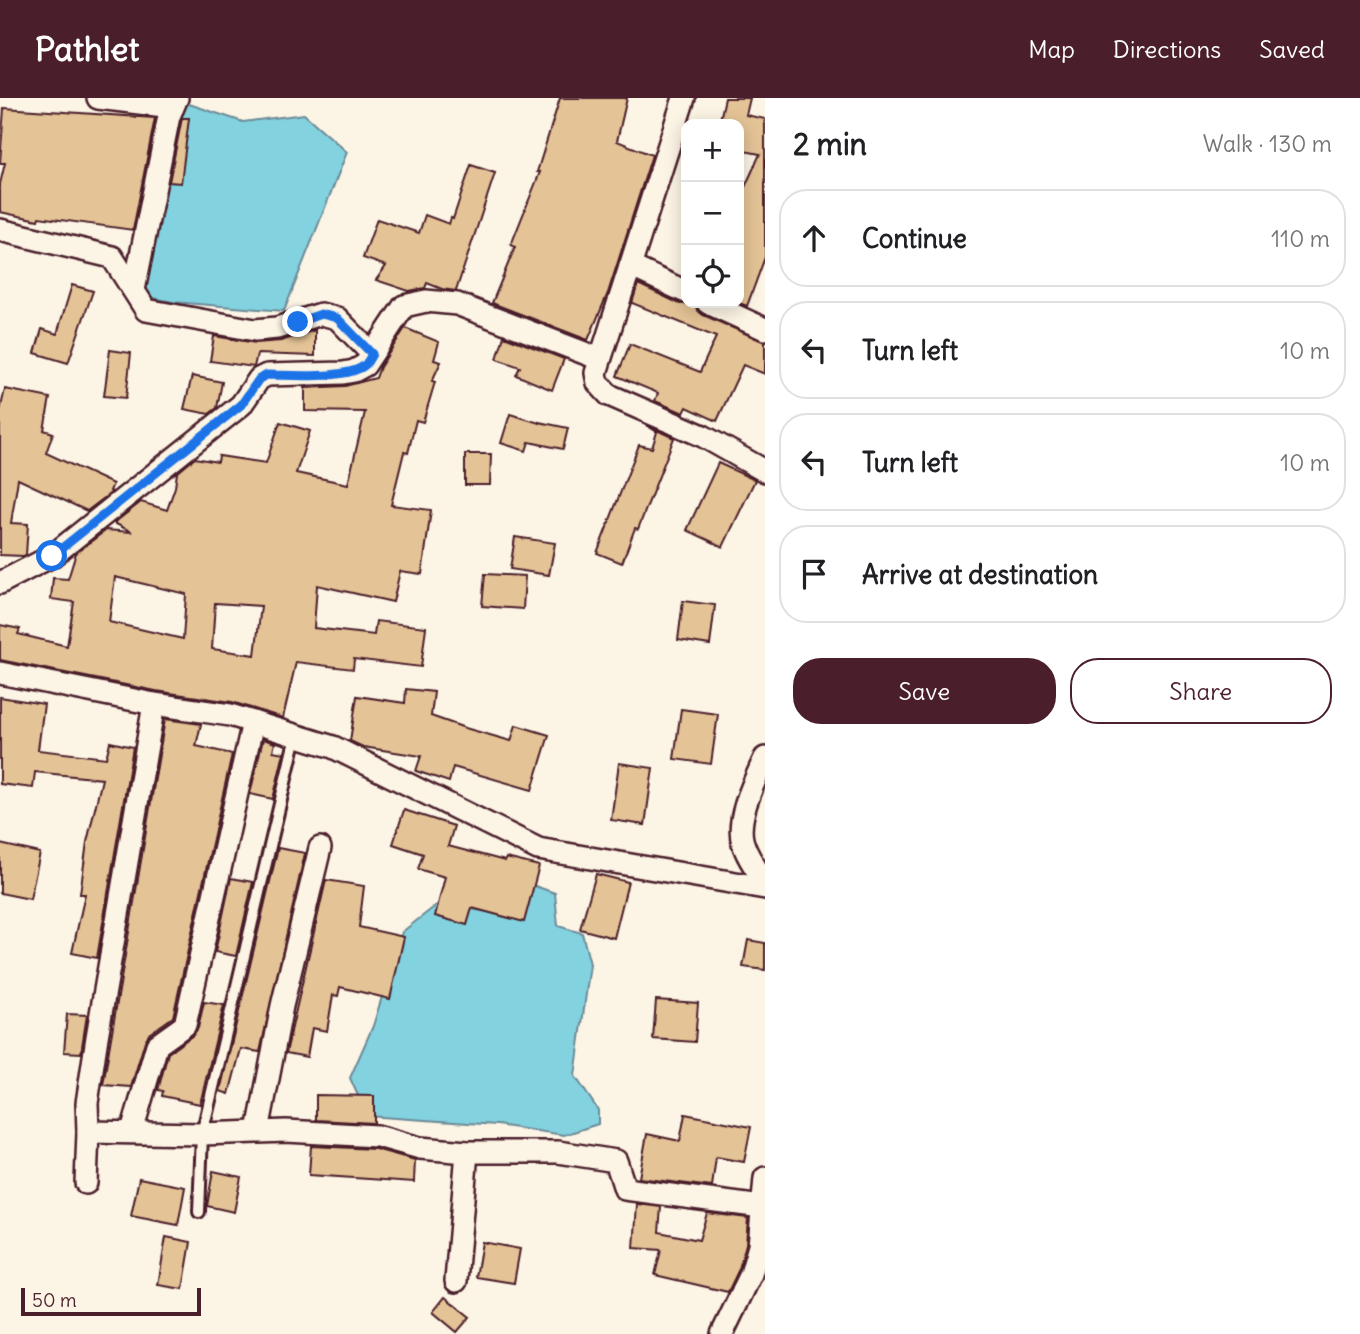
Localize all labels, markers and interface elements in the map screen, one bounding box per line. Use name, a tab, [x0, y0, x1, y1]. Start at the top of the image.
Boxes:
text: Pathlet	[35, 28, 139, 70]
text: Map	[1028, 34, 1075, 64]
text: Directions	[1113, 34, 1221, 64]
text: Saved	[1259, 34, 1325, 64]
map controls	[681, 119, 744, 308]
button: +	[681, 119, 744, 182]
text: 2 min	[793, 125, 867, 163]
text: Walk · 130 m	[1203, 129, 1332, 158]
button: −	[681, 182, 744, 245]
icon: ahead	[795, 219, 833, 257]
text: Continue	[862, 222, 967, 255]
text: 110 m	[1271, 224, 1330, 253]
button: locate	[681, 245, 744, 308]
route end	[282, 306, 313, 337]
icon: left	[795, 331, 833, 369]
text: Turn left	[862, 334, 958, 367]
text: 10 m	[1280, 336, 1330, 365]
icon: left	[795, 443, 833, 481]
text: Turn left	[862, 446, 958, 479]
text: 10 m	[1280, 448, 1330, 477]
route start	[36, 540, 67, 571]
icon: arrive	[795, 555, 833, 593]
text: Arrive at destination	[862, 558, 1098, 591]
button: Save	[793, 658, 1056, 724]
button: Share	[1070, 658, 1332, 724]
scale bar	[21, 1285, 201, 1317]
text: 50 m	[32, 1288, 77, 1312]

